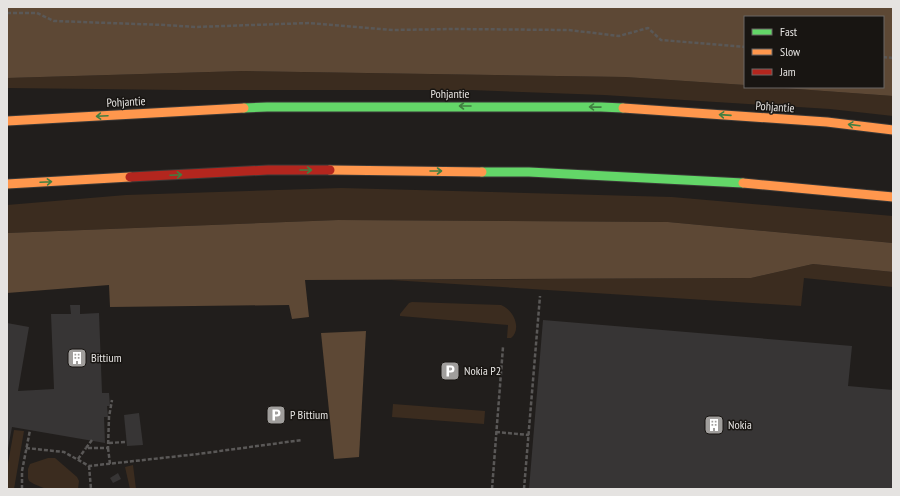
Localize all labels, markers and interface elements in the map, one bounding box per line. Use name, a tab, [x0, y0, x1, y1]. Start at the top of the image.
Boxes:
legend	[744, 16, 884, 88]
text: Fast	[780, 24, 798, 39]
text: Slow	[780, 44, 801, 59]
text: Jam	[779, 64, 796, 79]
street label: Pohjantie	[430, 86, 470, 101]
street label: Pohjantie	[106, 93, 146, 110]
street label: Pohjantie	[755, 98, 795, 115]
one-way arrow	[459, 102, 472, 110]
one-way arrow	[589, 103, 602, 111]
one-way arrow	[96, 112, 109, 119]
one-way arrow	[719, 112, 732, 119]
one-way arrow	[848, 122, 861, 129]
one-way arrow	[299, 166, 312, 174]
one-way arrow	[429, 167, 442, 175]
one-way arrow	[169, 171, 182, 178]
one-way arrow	[39, 178, 52, 185]
building icon: Bittium	[66, 347, 88, 369]
place label: Bittium	[91, 350, 122, 365]
parking icon: Nokia P2	[439, 360, 461, 382]
place label: Nokia P2	[464, 363, 501, 378]
parking icon: P Bittium	[265, 404, 287, 426]
place label: P Bittium	[290, 407, 328, 422]
building icon: Nokia	[703, 414, 725, 436]
place label: Nokia	[728, 417, 752, 432]

